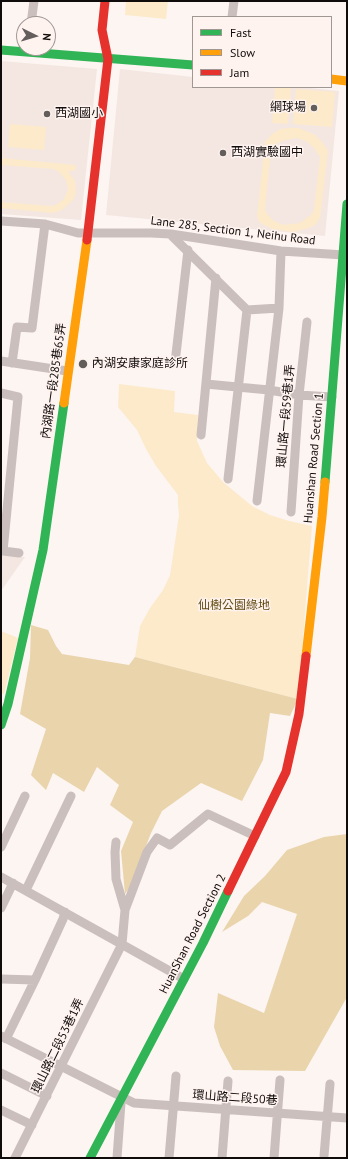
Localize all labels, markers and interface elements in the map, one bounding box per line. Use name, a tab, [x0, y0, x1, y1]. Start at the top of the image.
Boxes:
north arrow	[16, 16, 56, 56]
legend	[192, 16, 332, 88]
text: Fast	[230, 25, 251, 40]
text: N	[40, 33, 54, 41]
text: Slow	[230, 45, 255, 60]
text: Jam	[230, 65, 249, 80]
place label: 網球場	[270, 101, 306, 115]
marker: 網球場	[309, 103, 319, 113]
place label: 西湖國小	[55, 107, 103, 121]
marker: 西湖國小	[42, 109, 52, 119]
place label: 西湖實驗國中	[231, 146, 303, 160]
marker: 西湖實驗國中	[218, 148, 228, 158]
street label: Lane 285, Section 1, Neihu Road	[150, 214, 316, 248]
street label: 內湖路一段285巷65弄	[39, 322, 69, 440]
place label: 內湖安康家庭診所	[92, 357, 188, 371]
marker: 內湖安康家庭診所	[77, 358, 89, 370]
street label: 環山路一段59巷1弄	[274, 364, 298, 468]
street label: Huanshan Road Section 1	[301, 392, 327, 524]
park label: 仙樹公園綠地	[198, 599, 270, 613]
street label: HuanShan Road Section 2	[157, 872, 229, 996]
street label: 環山路二段53巷1弄	[29, 996, 87, 1096]
street label: 環山路二段50巷	[192, 1088, 278, 1108]

